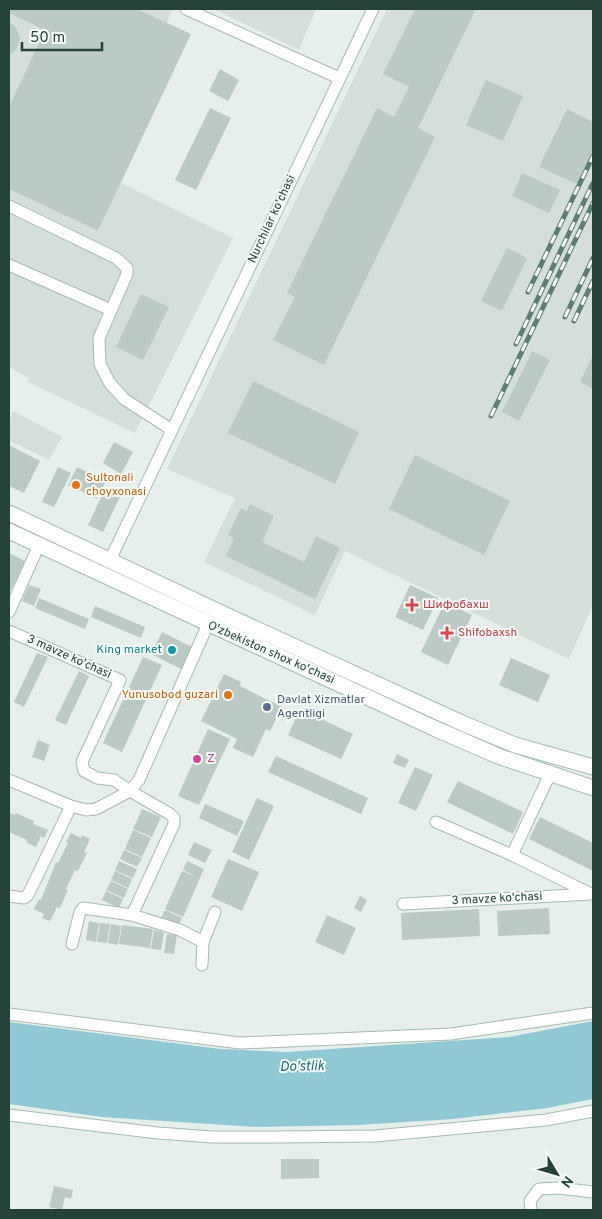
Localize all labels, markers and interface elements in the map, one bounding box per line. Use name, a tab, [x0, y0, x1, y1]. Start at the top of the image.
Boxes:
scale bar	[22, 20, 102, 52]
text: 50 m	[30, 29, 65, 48]
street label: Nurchilar ko'chasi	[245, 172, 299, 266]
place label: Sultonali choyxonasi	[86, 470, 146, 500]
marker: Sultonali choyxonasi	[70, 479, 82, 491]
place label: Шифобахш	[423, 597, 489, 613]
marker: Шифобахш	[405, 598, 419, 612]
street label: O'zbekiston shox ko'chasi	[205, 618, 337, 688]
place label: Shifobaxsh	[458, 625, 517, 641]
marker: Shifobaxsh	[440, 626, 454, 640]
street label: 3 mavze ko'chasi	[24, 631, 114, 683]
place label: King market	[96, 642, 162, 658]
marker: King market	[166, 644, 178, 656]
place label: Yunusobod guzari	[121, 687, 218, 703]
marker: Yunusobod guzari	[222, 689, 234, 701]
place label: Davlat Xizmatlar Agentligi	[277, 692, 365, 722]
marker: Davlat Xizmatlar Agentligi	[261, 701, 273, 713]
place label: Z	[207, 751, 215, 767]
marker: Z	[191, 753, 203, 765]
street label: 3 mavze ko'chasi	[451, 889, 543, 909]
water label: Do'stlik	[280, 1058, 325, 1076]
north arrow	[532, 1149, 582, 1199]
text: N	[556, 1172, 576, 1190]

